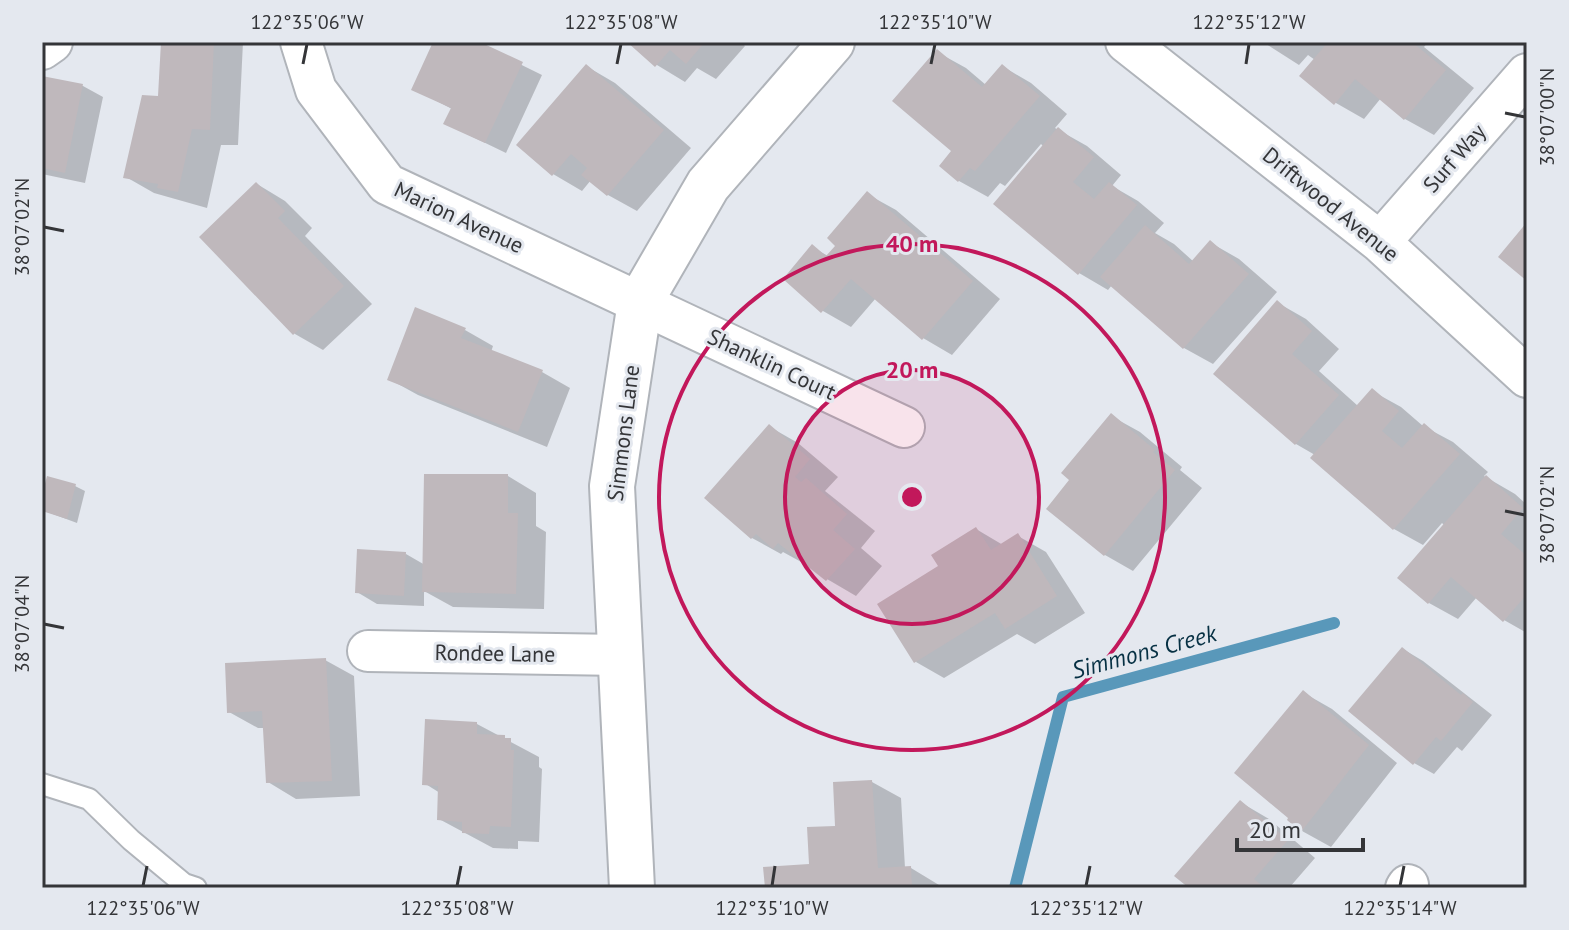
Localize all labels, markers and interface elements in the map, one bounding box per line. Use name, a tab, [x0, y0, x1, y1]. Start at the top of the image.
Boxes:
text: 122°35'06"W	[250, 9, 364, 35]
text: 122°35'08"W	[564, 9, 678, 35]
text: 122°35'10"W	[878, 9, 992, 35]
text: 122°35'12"W	[1192, 9, 1306, 35]
text: 38°07'00"N	[1534, 68, 1560, 166]
street label: Surf Way	[1417, 117, 1492, 198]
street label: Driftwood Avenue	[1257, 141, 1405, 267]
street label: Marion Avenue	[390, 175, 528, 259]
text: 38°07'02"N	[9, 178, 35, 276]
text: 40 m	[886, 228, 938, 259]
street label: Shanklin Court	[703, 322, 841, 406]
text: 20 m	[886, 354, 938, 385]
street label: Simmons Lane	[601, 363, 645, 503]
text: 38°07'02"N	[1534, 466, 1560, 564]
centre of rings	[898, 483, 926, 511]
text: 38°07'04"N	[9, 575, 35, 673]
water label: Simmons Creek	[1068, 617, 1221, 686]
street label: Rondee Lane	[434, 638, 556, 668]
scale bar	[1237, 802, 1363, 852]
text: 20 m	[1249, 814, 1301, 845]
text: 122°35'06"W	[86, 895, 200, 921]
text: 122°35'08"W	[400, 895, 514, 921]
text: 122°35'10"W	[715, 895, 829, 921]
text: 122°35'12"W	[1029, 895, 1143, 921]
text: 122°35'14"W	[1343, 895, 1457, 921]

